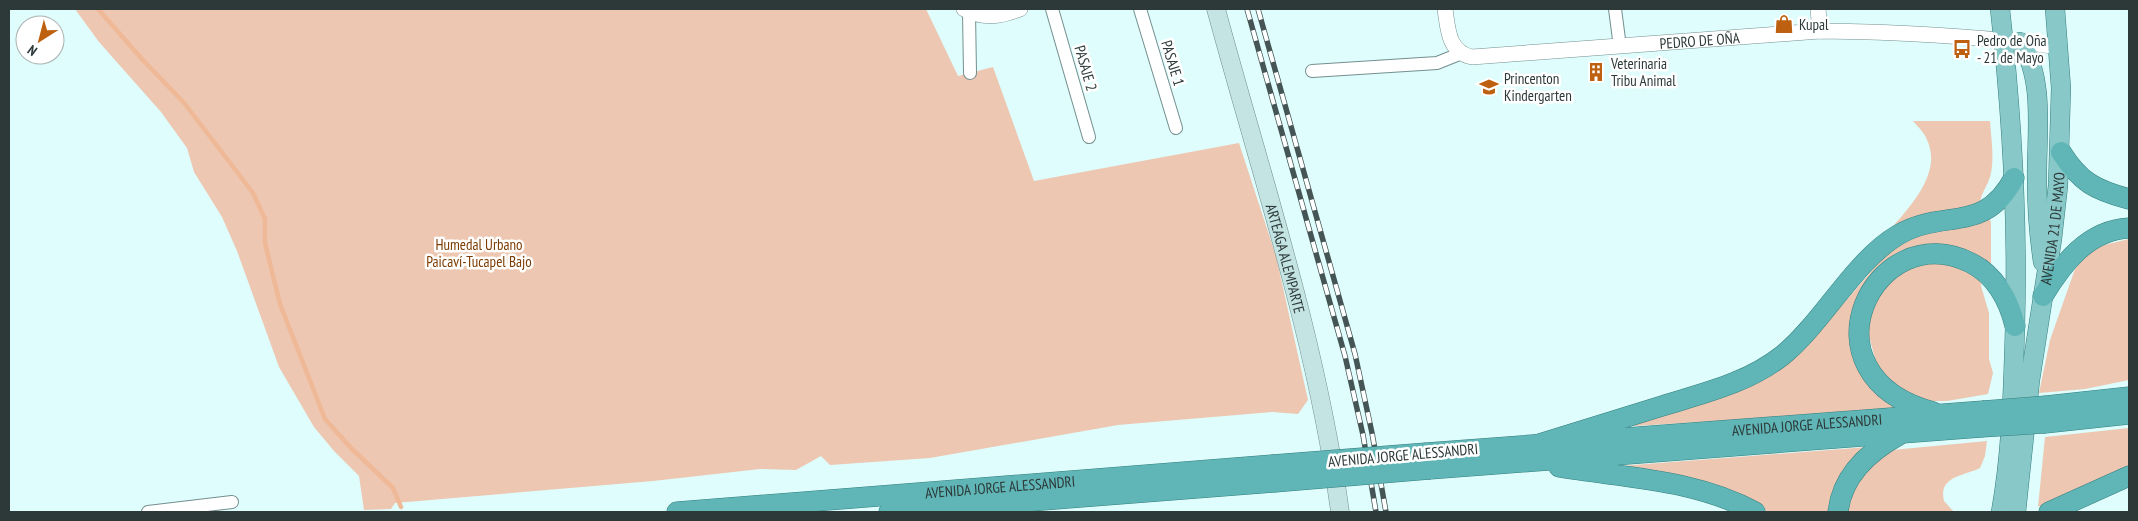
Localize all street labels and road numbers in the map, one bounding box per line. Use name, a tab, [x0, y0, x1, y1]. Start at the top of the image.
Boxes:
street label: PEDRO DE OÑA	[1659, 27, 1741, 52]
street label: PASAJE 1	[1157, 38, 1189, 88]
street label: PASAJE 2	[1070, 43, 1102, 93]
street label: AVENIDA 21 DE MAYO	[2035, 172, 2068, 286]
street label: ARTEAGA ALEMPARTE	[1262, 202, 1310, 315]
street label: AVENIDA JORGE ALESSANDRI	[1731, 409, 1883, 439]
street label: AVENIDA JORGE ALESSANDRI	[1327, 439, 1479, 471]
street label: AVENIDA JORGE ALESSANDRI	[924, 471, 1076, 502]

